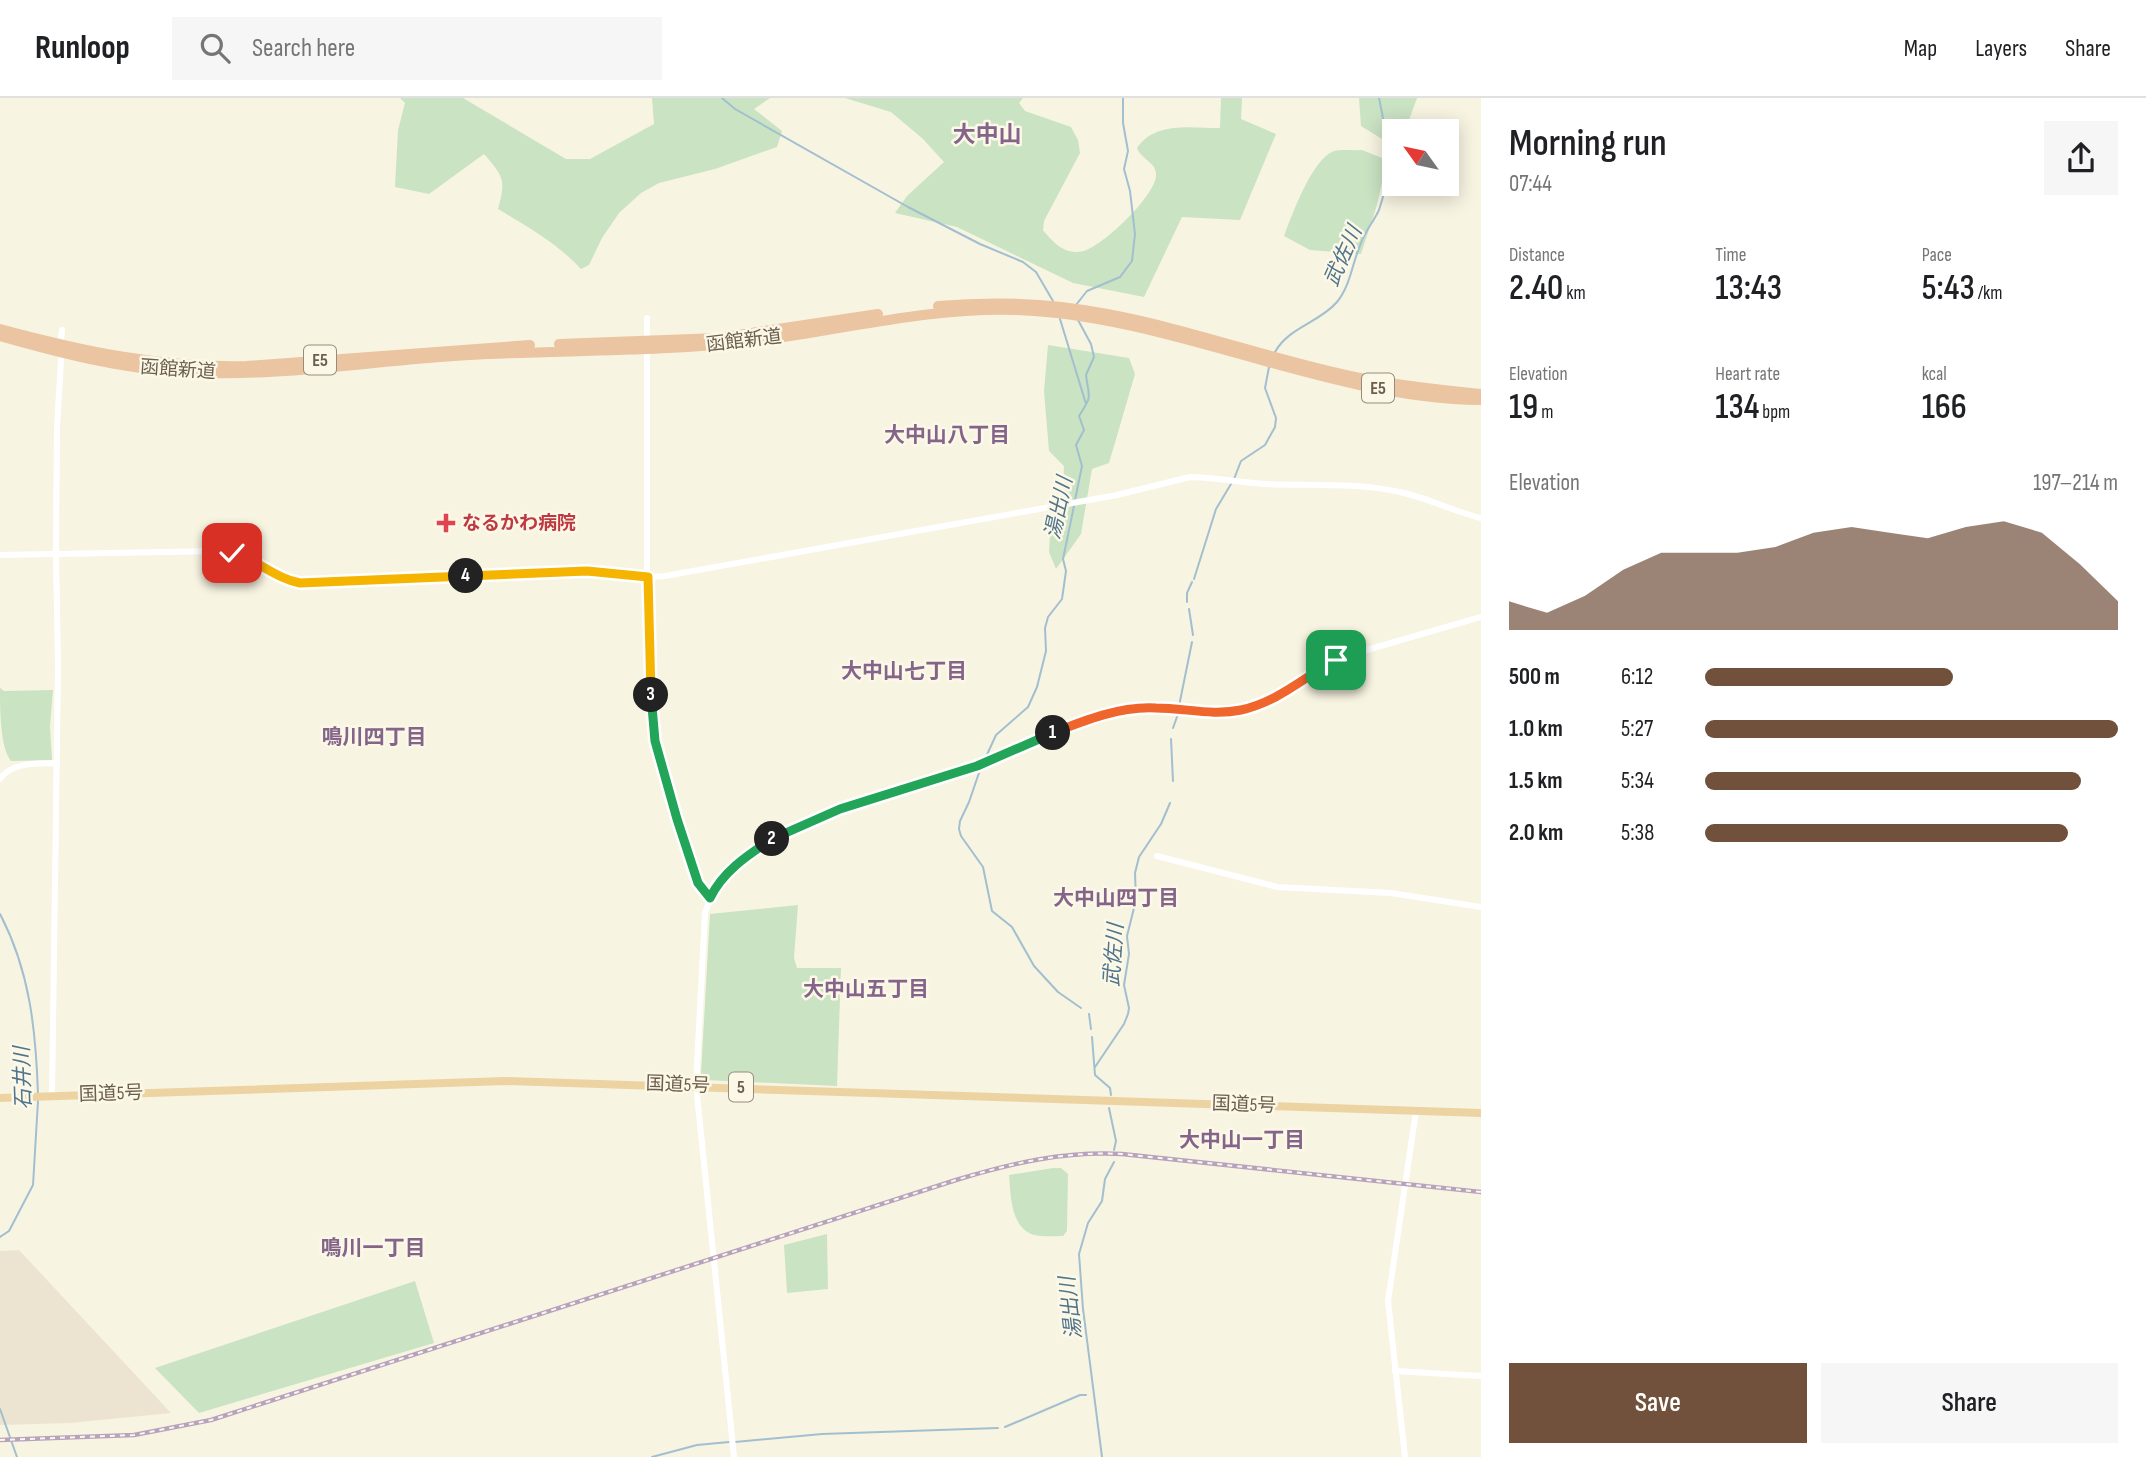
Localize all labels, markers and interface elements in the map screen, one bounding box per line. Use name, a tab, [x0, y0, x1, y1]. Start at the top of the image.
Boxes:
search box	[172, 17, 662, 80]
text: Runloop	[35, 28, 130, 68]
icon: search	[196, 29, 234, 67]
text: Search here	[252, 33, 355, 64]
text: Map	[1904, 34, 1937, 63]
text: Layers	[1975, 34, 2027, 63]
text: Share	[2065, 34, 2111, 63]
north arrow	[1382, 119, 1460, 196]
map controls	[1382, 119, 1459, 196]
district label: 大中山	[953, 121, 1022, 149]
text: Morning run	[1509, 121, 1667, 166]
button: share	[2044, 121, 2118, 195]
text: 07:44	[1509, 170, 1552, 198]
water label: 武佐川	[1319, 220, 1368, 290]
text: Distance	[1509, 244, 1565, 267]
text: Time	[1715, 244, 1746, 267]
text: Pace	[1922, 244, 1952, 267]
text: 2.40	[1509, 267, 1563, 310]
text: 13:43	[1715, 267, 1782, 310]
text: 5:43	[1922, 267, 1975, 310]
text: km	[1563, 282, 1586, 305]
text: /km	[1975, 282, 2003, 305]
street label: 函館新道	[705, 325, 783, 357]
road number: E5	[304, 346, 336, 374]
street label: 函館新道	[139, 356, 217, 384]
text: Elevation	[1509, 363, 1568, 386]
text: Heart rate	[1715, 363, 1780, 386]
text: kcal	[1922, 363, 1947, 386]
road number: E5	[1362, 374, 1394, 402]
text: 19	[1509, 386, 1538, 429]
text: 134	[1715, 386, 1759, 429]
text: 166	[1922, 386, 1967, 429]
text: m	[1538, 401, 1553, 424]
text: bpm	[1759, 401, 1790, 424]
district label: 大中山八丁目	[884, 423, 1010, 448]
text: Elevation	[1509, 469, 1580, 497]
text: 197–214 m	[2033, 469, 2118, 497]
water label: 湯出川	[1040, 473, 1078, 541]
place label: なるかわ病院	[462, 512, 576, 535]
marker: なるかわ病院	[436, 513, 456, 533]
pin	[202, 523, 262, 583]
icon: check	[213, 534, 251, 572]
pin: 4	[448, 559, 484, 594]
text: 4	[461, 564, 470, 587]
pin	[1306, 630, 1366, 690]
icon: arrive	[1317, 641, 1355, 679]
district label: 大中山七丁目	[841, 659, 967, 684]
text: 500 m	[1509, 663, 1560, 691]
text: 6:12	[1621, 663, 1653, 691]
pin: 3	[634, 678, 668, 712]
text: 3	[646, 683, 655, 706]
text: 1.0 km	[1509, 715, 1563, 743]
text: 5:27	[1621, 715, 1653, 743]
pin: 1	[1036, 716, 1070, 750]
text: 1	[1049, 721, 1056, 744]
district label: 鳴川四丁目	[322, 725, 427, 750]
text: 1.5 km	[1509, 767, 1562, 795]
text: 5:34	[1621, 767, 1654, 795]
text: 2.0 km	[1509, 819, 1563, 847]
text: 5:38	[1621, 819, 1654, 847]
pin: 2	[754, 822, 790, 856]
text: 2	[767, 827, 776, 850]
district label: 大中山四丁目	[1053, 886, 1179, 911]
water label: 武佐川	[1099, 921, 1129, 987]
district label: 大中山五丁目	[803, 977, 929, 1002]
water label: 石井川	[9, 1044, 37, 1110]
street label: 国道5号	[645, 1072, 711, 1098]
road number: 5	[729, 1072, 753, 1102]
street label: 国道5号	[78, 1081, 144, 1107]
street label: 国道5号	[1211, 1092, 1277, 1118]
district label: 大中山一丁目	[1179, 1128, 1305, 1153]
district label: 鳴川一丁目	[321, 1236, 426, 1261]
water label: 湯出川	[1055, 1273, 1087, 1341]
button: Save	[1509, 1363, 1807, 1443]
button: Share	[1821, 1363, 2118, 1443]

